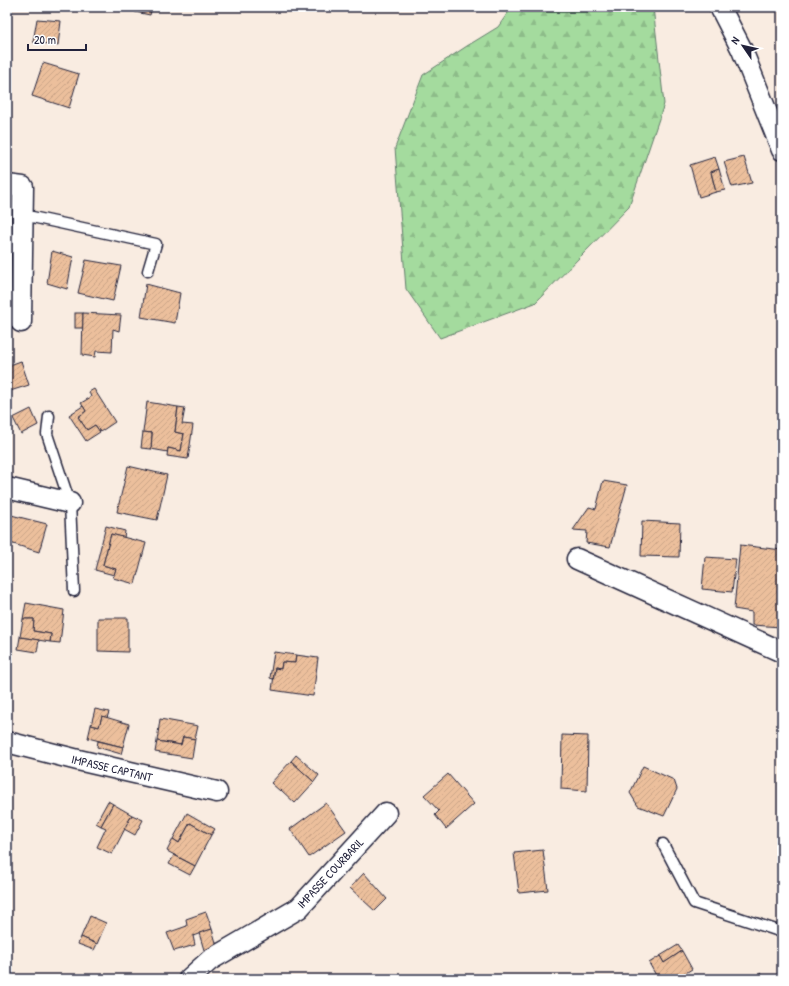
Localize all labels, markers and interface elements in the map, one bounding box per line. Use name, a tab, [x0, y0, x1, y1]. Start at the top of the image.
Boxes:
scale bar	[28, 26, 86, 52]
north arrow	[723, 26, 763, 66]
text: 20 m	[34, 31, 56, 48]
text: N	[727, 34, 742, 47]
street label: IMPASSE CAPTANT	[70, 750, 154, 786]
street label: IMPASSE COURBARIL	[293, 834, 367, 912]

